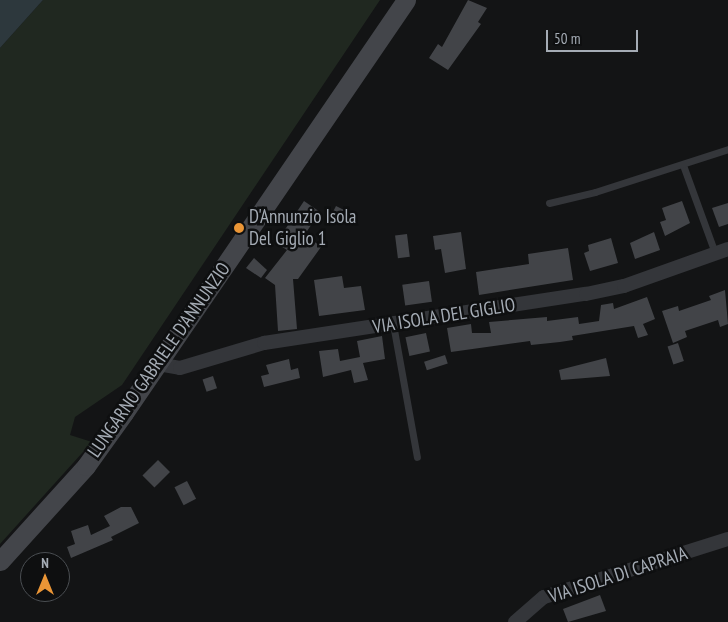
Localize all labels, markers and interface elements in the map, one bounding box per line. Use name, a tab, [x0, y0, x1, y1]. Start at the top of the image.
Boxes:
scale bar	[548, 20, 640, 52]
text: 50 m	[554, 29, 580, 48]
place label: D'Annunzio Isola Del Giglio 1	[249, 206, 356, 250]
marker: D'Annunzio Isola Del Giglio 1	[233, 222, 245, 234]
street label: LUNGARNO GABRIELE D'ANNUNZIO	[83, 258, 235, 462]
street label: VIA ISOLA DEL GIGLIO	[370, 293, 518, 339]
street label: VIA ISOLA DI CAPRAIA	[545, 542, 691, 608]
north arrow	[20, 552, 70, 602]
text: N	[41, 554, 49, 572]

